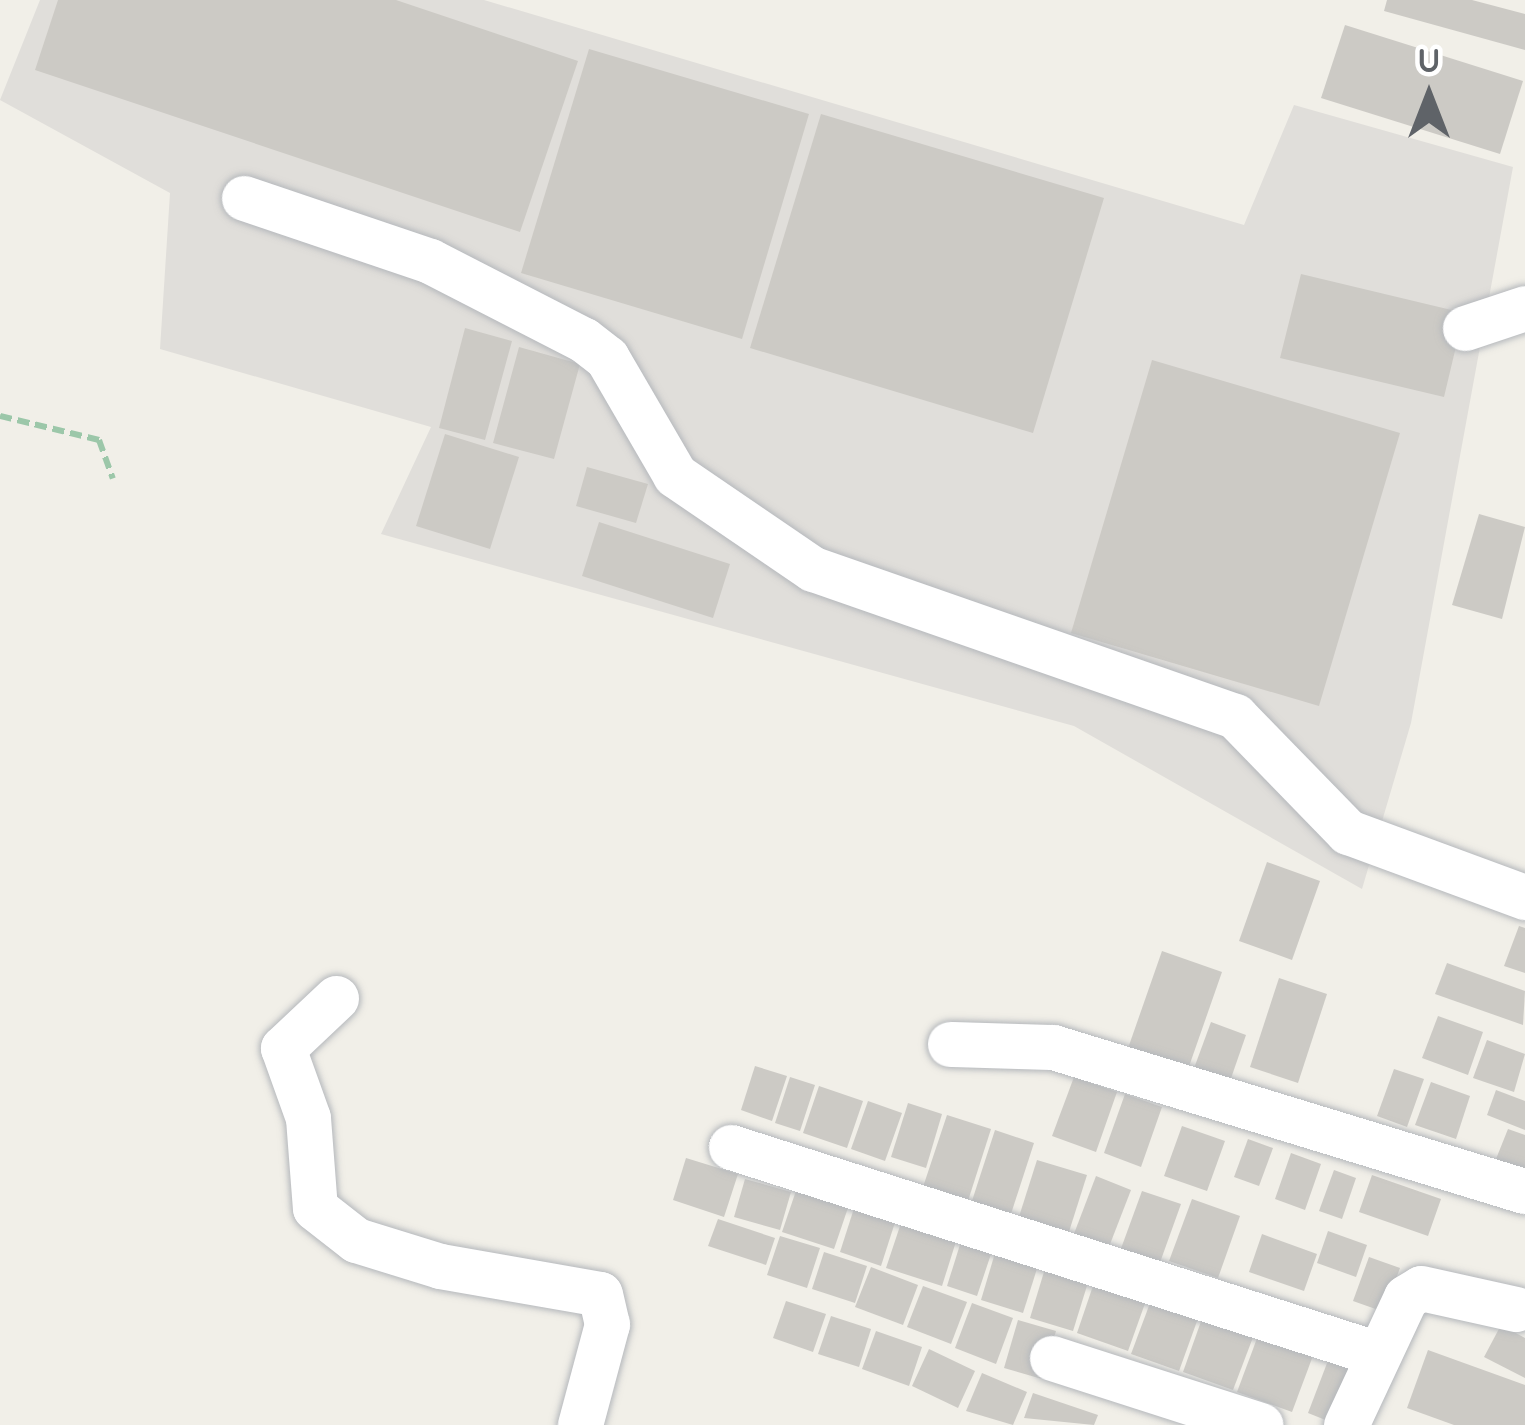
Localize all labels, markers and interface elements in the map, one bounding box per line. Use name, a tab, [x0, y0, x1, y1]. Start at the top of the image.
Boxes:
north arrow	[1369, 36, 1489, 156]
text: U	[1417, 39, 1441, 80]

